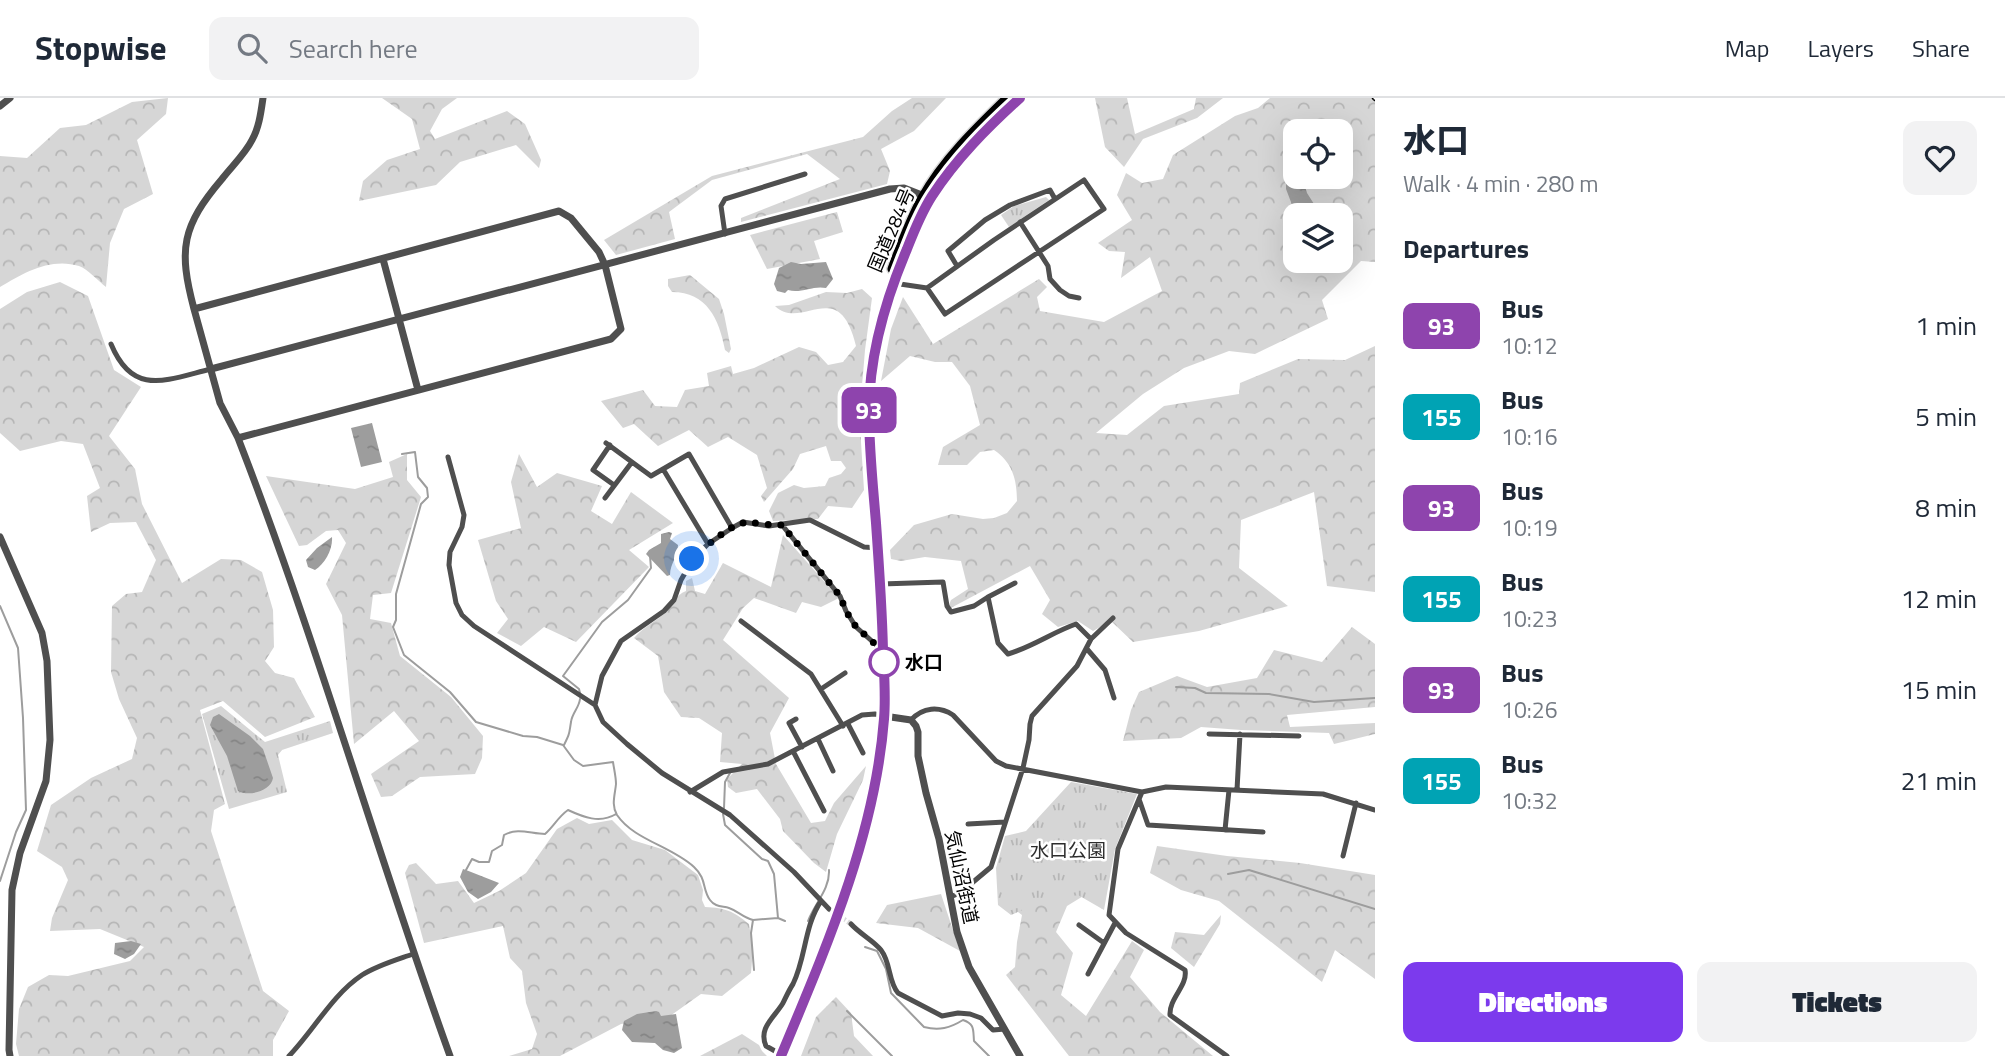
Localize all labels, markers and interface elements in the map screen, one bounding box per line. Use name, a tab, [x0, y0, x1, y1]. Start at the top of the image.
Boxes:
search box	[209, 17, 699, 80]
text: Stopwise	[35, 23, 167, 73]
icon: search	[233, 29, 271, 67]
text: Search here	[289, 29, 418, 68]
text: Map	[1725, 30, 1770, 66]
text: Layers	[1808, 30, 1874, 66]
text: Share	[1912, 30, 1970, 66]
text: 水口	[1403, 115, 1469, 165]
map controls	[1283, 119, 1353, 273]
button: locate	[1283, 119, 1353, 189]
button: heart	[1903, 121, 1977, 195]
text: Walk · 4 min · 280 m	[1403, 166, 1599, 201]
street label: 国道284号	[860, 183, 921, 276]
button: layers	[1283, 203, 1353, 273]
text: Departures	[1403, 229, 1529, 268]
text: Bus	[1501, 289, 1543, 328]
text: 1 min	[1915, 306, 1977, 345]
text: 93	[1428, 308, 1455, 344]
text: 10:12	[1501, 328, 1558, 363]
text: Bus	[1501, 380, 1543, 419]
line badge: 93	[838, 387, 900, 433]
text: 93	[856, 392, 882, 428]
text: 5 min	[1915, 397, 1977, 436]
text: 155	[1421, 399, 1462, 435]
text: 10:16	[1501, 419, 1558, 454]
text: Bus	[1501, 471, 1543, 510]
text: 8 min	[1915, 488, 1977, 527]
text: 93	[1428, 490, 1455, 526]
text: 10:19	[1501, 510, 1558, 545]
your location	[674, 541, 709, 576]
text: Bus	[1501, 562, 1543, 601]
text: 12 min	[1901, 579, 1977, 618]
text: 155	[1421, 581, 1462, 617]
text: 10:23	[1501, 601, 1558, 636]
marker: 水口	[869, 647, 899, 677]
place label: 水口	[905, 647, 943, 676]
text: Bus	[1501, 653, 1543, 692]
text: 15 min	[1901, 670, 1977, 709]
text: 93	[1428, 672, 1455, 708]
text: 10:26	[1501, 692, 1558, 727]
text: Bus	[1501, 744, 1543, 783]
text: 21 min	[1901, 761, 1977, 800]
text: 155	[1421, 763, 1462, 799]
text: 10:32	[1501, 783, 1558, 818]
street label: 気仙沼街道	[938, 827, 987, 926]
park label: 水口公園	[1030, 835, 1106, 864]
button: Directions	[1403, 962, 1683, 1042]
button: Tickets	[1697, 962, 1977, 1042]

